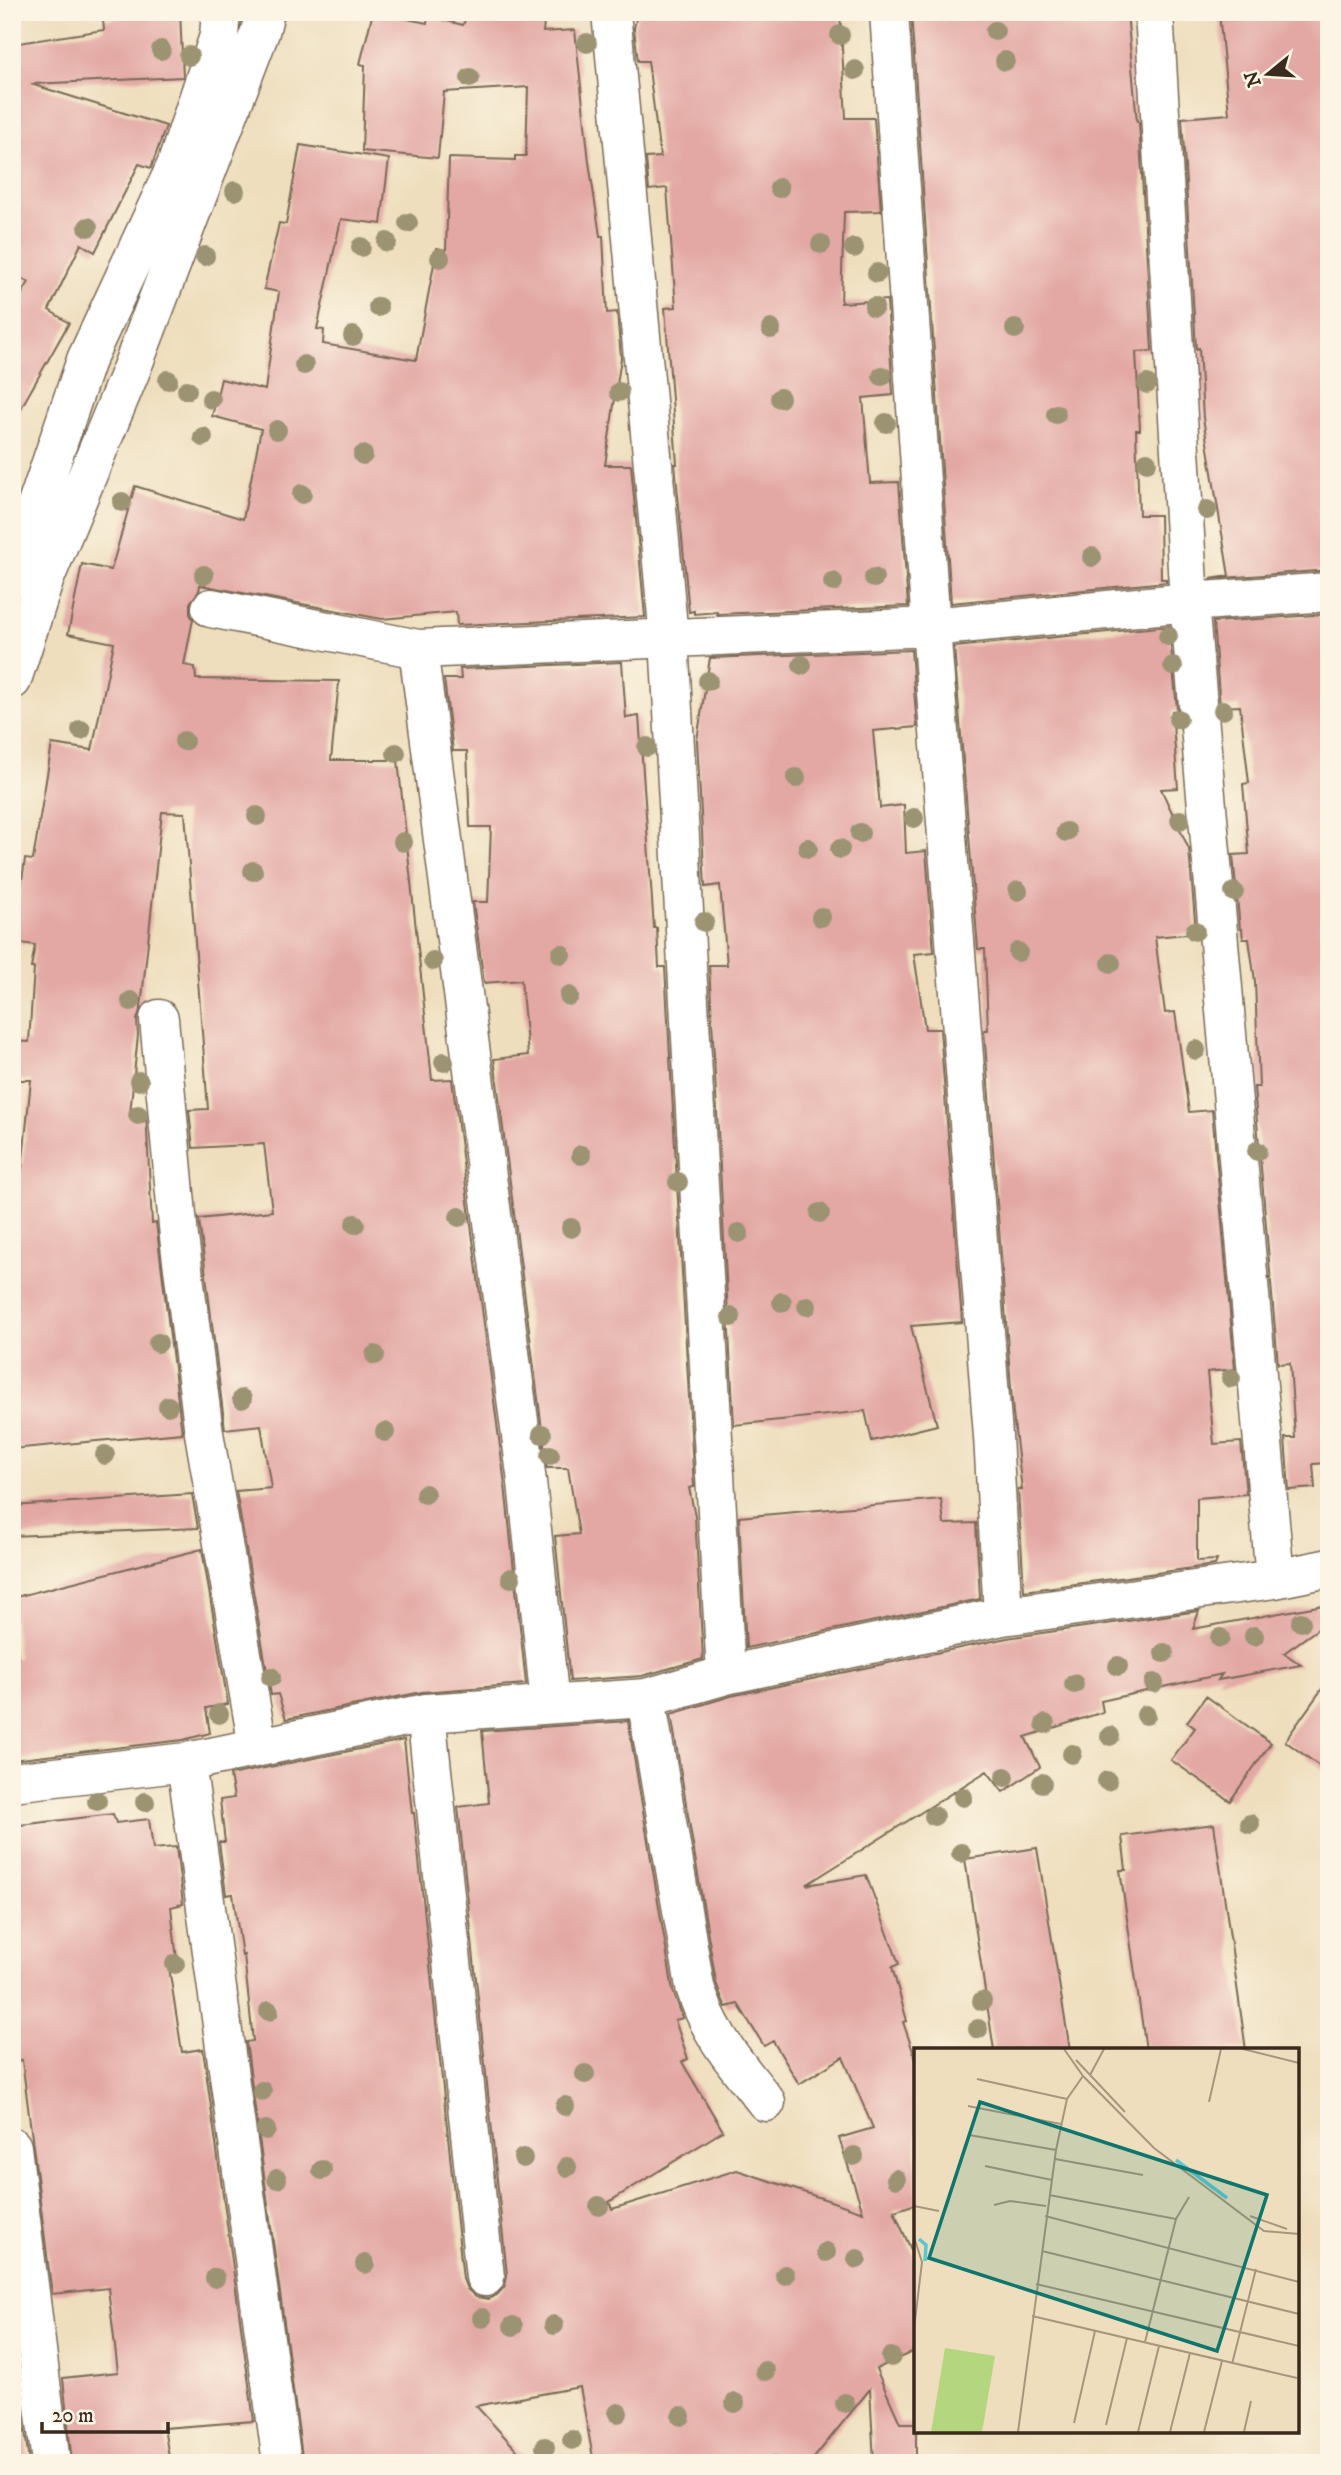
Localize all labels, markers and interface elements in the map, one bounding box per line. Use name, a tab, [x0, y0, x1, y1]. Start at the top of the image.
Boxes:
north arrow	[1232, 38, 1302, 108]
text: N	[1240, 67, 1267, 90]
inset map	[914, 2048, 1299, 2433]
scale bar	[42, 2391, 168, 2435]
text: 20 m	[52, 2403, 94, 2429]

